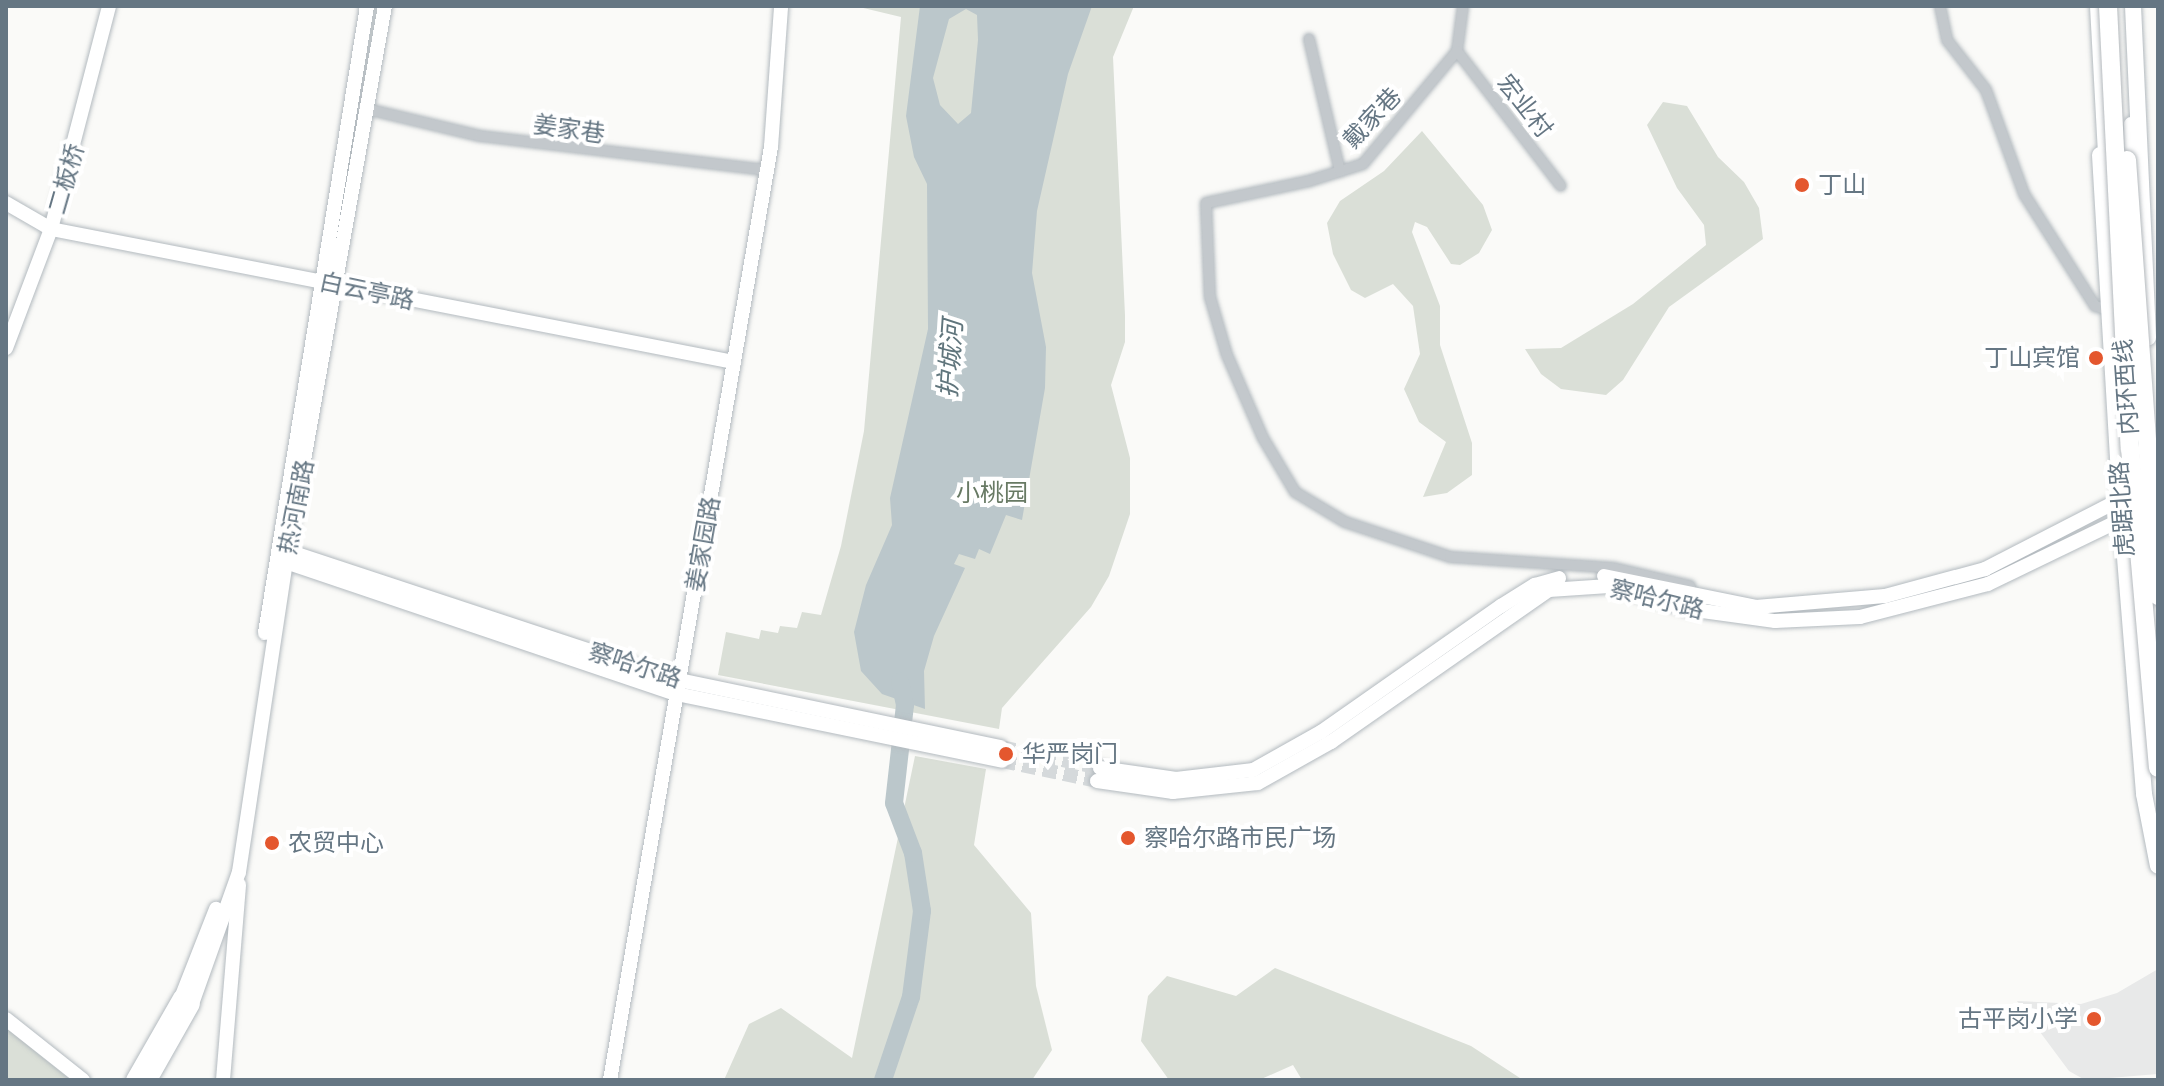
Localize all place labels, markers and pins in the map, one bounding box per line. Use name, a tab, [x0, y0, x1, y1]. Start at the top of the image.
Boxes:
place label: 丁山	[1818, 171, 1866, 199]
marker: 丁山	[1793, 176, 1811, 194]
place label: 丁山宾馆	[1984, 344, 2080, 372]
marker: 丁山宾馆	[2087, 349, 2105, 367]
place label: 华严岗门	[1022, 740, 1118, 768]
marker: 华严岗门	[997, 745, 1015, 763]
place label: 察哈尔路市民广场	[1144, 824, 1336, 852]
place label: 农贸中心	[288, 829, 384, 857]
marker: 察哈尔路市民广场	[1119, 829, 1137, 847]
marker: 农贸中心	[263, 834, 281, 852]
place label: 古平岗小学	[1958, 1005, 2078, 1033]
marker: 古平岗小学	[2085, 1010, 2103, 1028]

